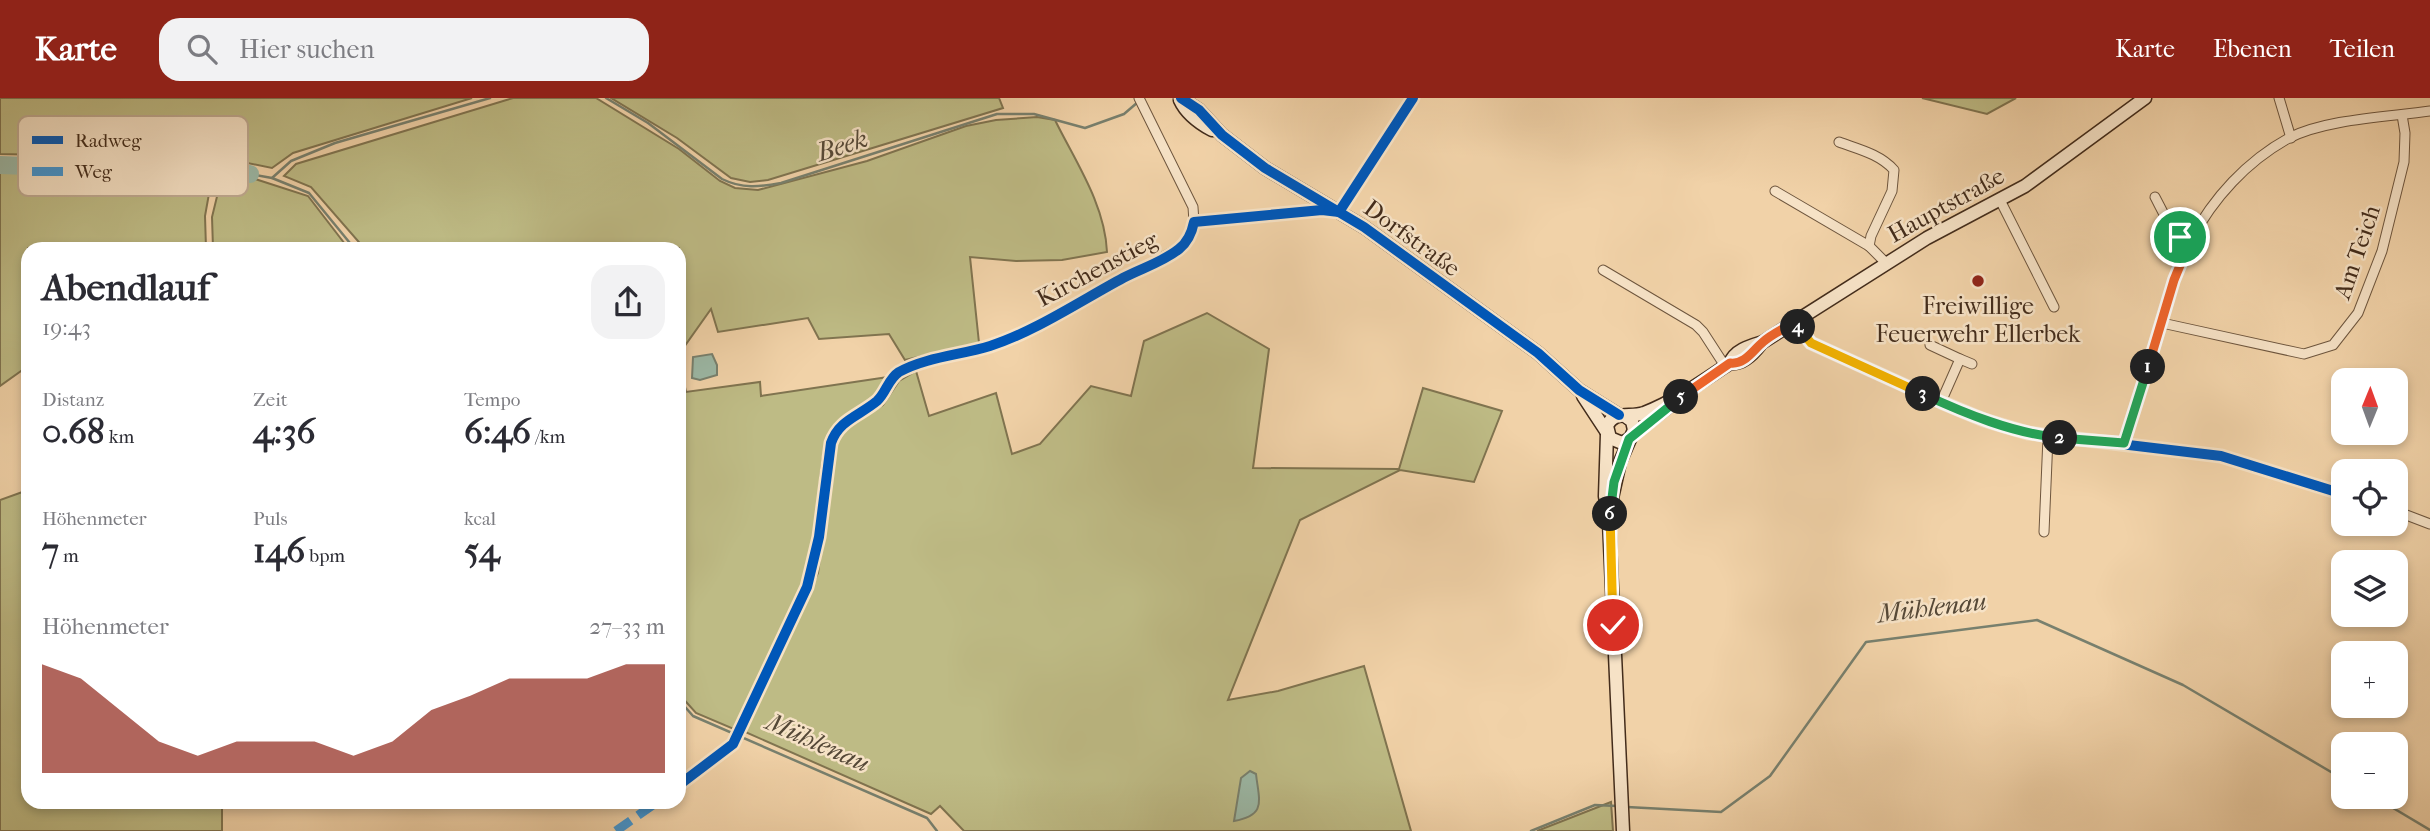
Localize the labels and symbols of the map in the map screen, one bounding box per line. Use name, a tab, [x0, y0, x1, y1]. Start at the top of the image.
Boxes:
legend	[18, 116, 248, 196]
water label: Beek	[811, 123, 872, 169]
text: Radweg	[75, 130, 142, 152]
text: Weg	[74, 161, 113, 183]
street label: Hauptstraße	[1883, 161, 2009, 248]
street label: Dorfstraße	[1358, 194, 1466, 282]
street label: Am Teich	[2328, 201, 2386, 304]
pin	[2150, 207, 2210, 267]
street label: Kirchenstieg	[1032, 225, 1163, 313]
marker: Freiwillige Feuerwehr Ellerbek	[1970, 273, 1986, 289]
place label: Freiwillige Feuerwehr Ellerbek	[1876, 292, 2081, 348]
pin: 4	[1780, 310, 1815, 344]
pin: 1	[2130, 350, 2166, 384]
north arrow	[2331, 368, 2408, 444]
pin: 3	[1906, 376, 1940, 412]
pin: 5	[1664, 380, 1698, 414]
pin: 2	[2042, 420, 2078, 456]
pin: 6	[1592, 496, 1628, 532]
water label: Mühlenau	[1874, 585, 1988, 630]
pin	[1583, 595, 1643, 655]
water label: Mühlenau	[760, 705, 874, 779]

